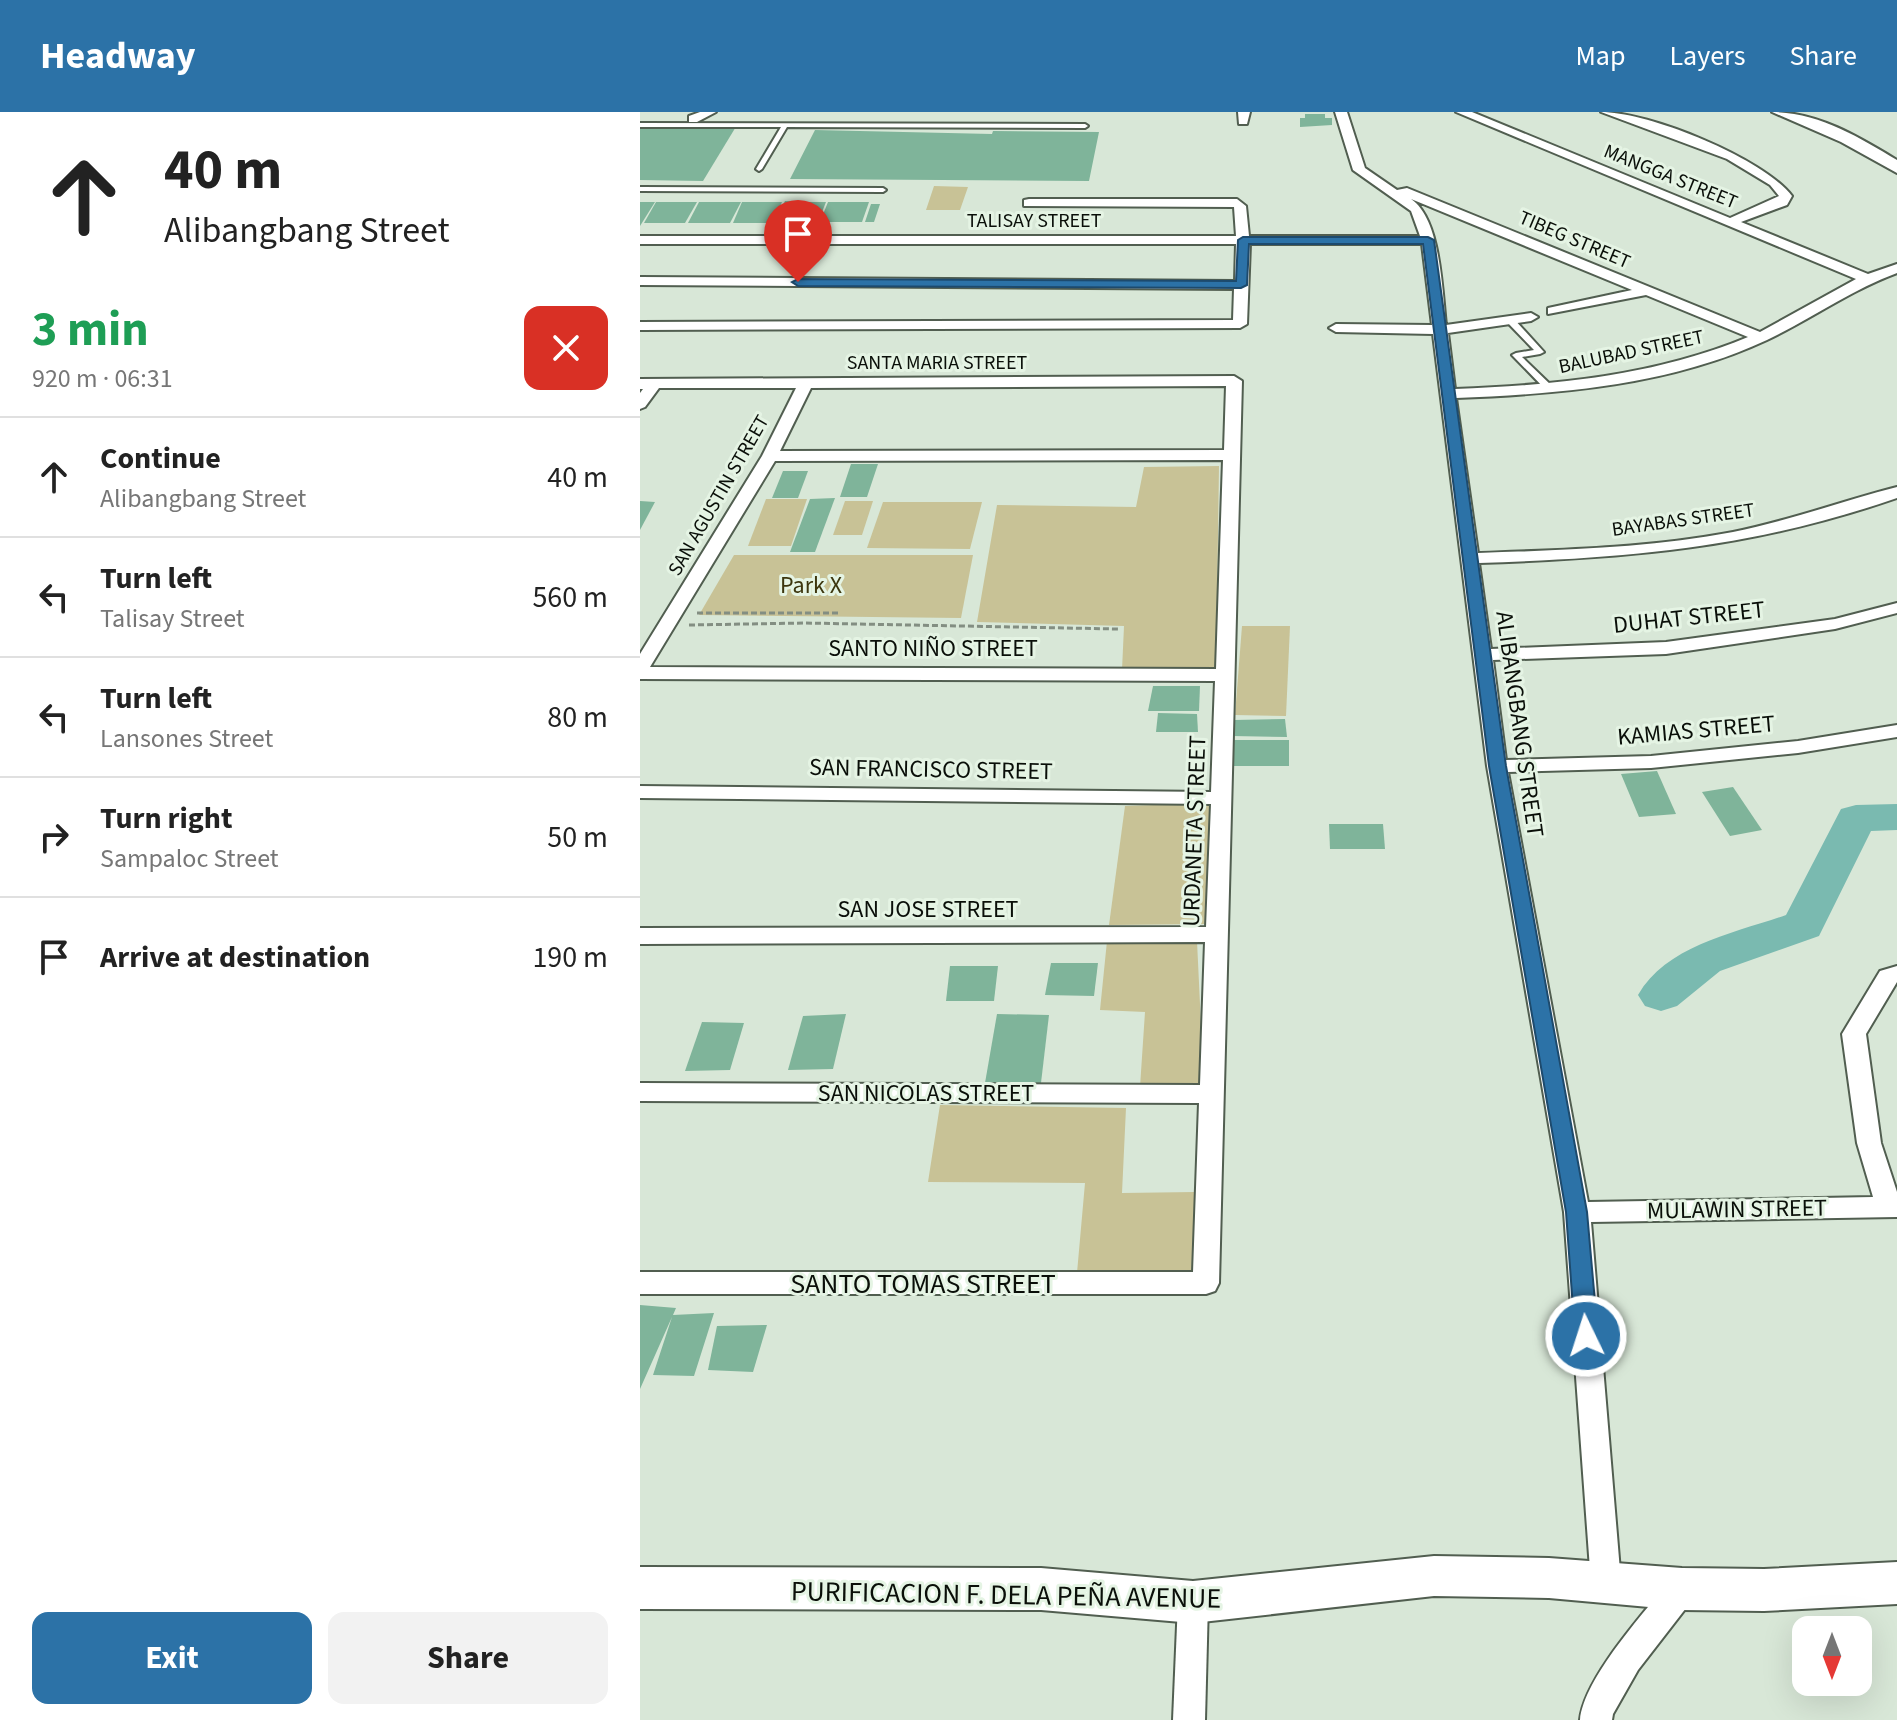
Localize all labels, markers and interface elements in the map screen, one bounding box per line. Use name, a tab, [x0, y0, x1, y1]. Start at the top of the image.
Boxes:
text: Headway	[40, 29, 196, 83]
text: Map	[1575, 36, 1625, 76]
text: Layers	[1669, 36, 1745, 76]
text: Share	[1789, 36, 1857, 76]
text: 40 m	[164, 131, 282, 210]
street label: MANGGA STREET	[1600, 137, 1742, 217]
icon: ahead	[32, 144, 136, 248]
pin	[764, 200, 832, 282]
street label: TIBEG STREET	[1514, 204, 1635, 276]
text: Alibangbang Street	[164, 205, 450, 256]
street label: TALISAY STREET	[967, 207, 1102, 235]
icon: arrive	[776, 212, 820, 256]
text: 3 min	[32, 296, 149, 364]
button: close	[524, 306, 608, 390]
street label: BALUBAD STREET	[1556, 323, 1707, 381]
street label: SANTA MARIA STREET	[847, 349, 1027, 377]
text: 920 m · 06:31	[32, 360, 173, 397]
street label: SAN AGUSTIN STREET	[661, 410, 777, 581]
text: Continue	[100, 437, 221, 480]
icon: ahead	[32, 455, 76, 499]
text: 40 m	[547, 456, 608, 499]
text: Alibangbang Street	[100, 480, 306, 517]
street label: BAYABAS STREET	[1610, 496, 1757, 544]
text: Turn left	[100, 557, 212, 600]
park label: Park X	[780, 568, 842, 603]
icon: left	[32, 575, 76, 619]
text: 560 m	[532, 576, 608, 619]
street label: DUHAT STREET	[1611, 592, 1767, 643]
text: Talisay Street	[100, 600, 245, 637]
street label: ALIBANGBANG STREET	[1486, 609, 1553, 839]
street label: SANTO NIÑO STREET	[828, 631, 1038, 666]
text: Turn left	[100, 677, 212, 720]
icon: left	[32, 695, 76, 739]
text: 80 m	[547, 696, 608, 739]
street label: KAMIAS STREET	[1616, 706, 1776, 755]
text: Lansones Street	[100, 720, 273, 757]
street label: URDANETA STREET	[1174, 735, 1215, 927]
street label: SAN FRANCISCO STREET	[809, 750, 1053, 789]
text: Turn right	[100, 797, 232, 840]
icon: right	[32, 815, 76, 859]
text: 50 m	[547, 816, 608, 859]
text: Sampaloc Street	[100, 840, 279, 877]
street label: SAN JOSE STREET	[838, 892, 1019, 927]
icon: arrive	[32, 935, 76, 979]
text: Arrive at destination	[100, 936, 370, 979]
text: 190 m	[532, 936, 608, 979]
street label: SAN NICOLAS STREET	[818, 1076, 1034, 1111]
street label: MULAWIN STREET	[1647, 1190, 1828, 1229]
street label: SANTO TOMAS STREET	[790, 1264, 1056, 1304]
position arrow	[1544, 1294, 1628, 1378]
street label: PURIFICACION F. DELA PEÑA AVENUE	[791, 1571, 1221, 1619]
button: Exit	[32, 1612, 312, 1704]
button: Share	[328, 1612, 608, 1704]
north arrow	[1792, 1616, 1872, 1696]
map controls	[1792, 1616, 1872, 1696]

